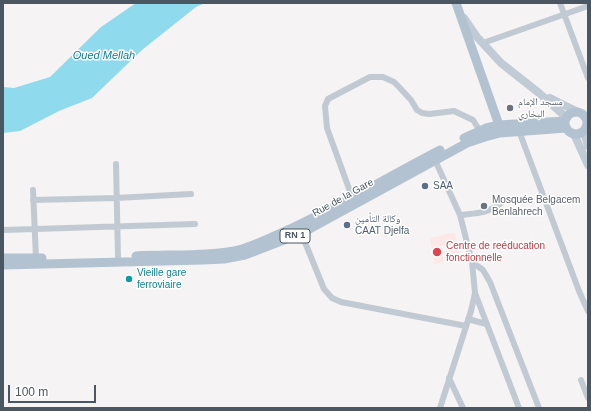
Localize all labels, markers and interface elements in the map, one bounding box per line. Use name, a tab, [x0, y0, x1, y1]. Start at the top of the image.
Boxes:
water label: Oued Mellah	[73, 49, 135, 63]
place label: مسجد الإمام البخاري	[518, 96, 563, 120]
marker: مسجد الإمام البخاري	[505, 103, 515, 113]
street label: Rue de la Gare	[310, 176, 376, 220]
place label: SAA	[433, 180, 453, 192]
marker: SAA	[420, 181, 430, 191]
place label: Mosquée Belgacem Benlahrech	[492, 194, 580, 218]
marker: Mosquée Belgacem Benlahrech	[479, 201, 489, 211]
place label: وكالة التأمين CAAT Djelfa	[355, 213, 409, 236]
marker: وكالة التأمين CAAT Djelfa	[342, 220, 352, 230]
road number: RN 1	[280, 229, 310, 243]
place label: Centre de reéducation fonctionnelle	[446, 240, 545, 264]
marker: Centre de reéducation fonctionnelle	[431, 246, 443, 258]
place label: Vieille gare ferroviaire	[137, 267, 186, 290]
marker: Vieille gare ferroviaire	[124, 274, 134, 284]
scale bar	[10, 377, 98, 403]
text: 100 m	[15, 385, 48, 399]

